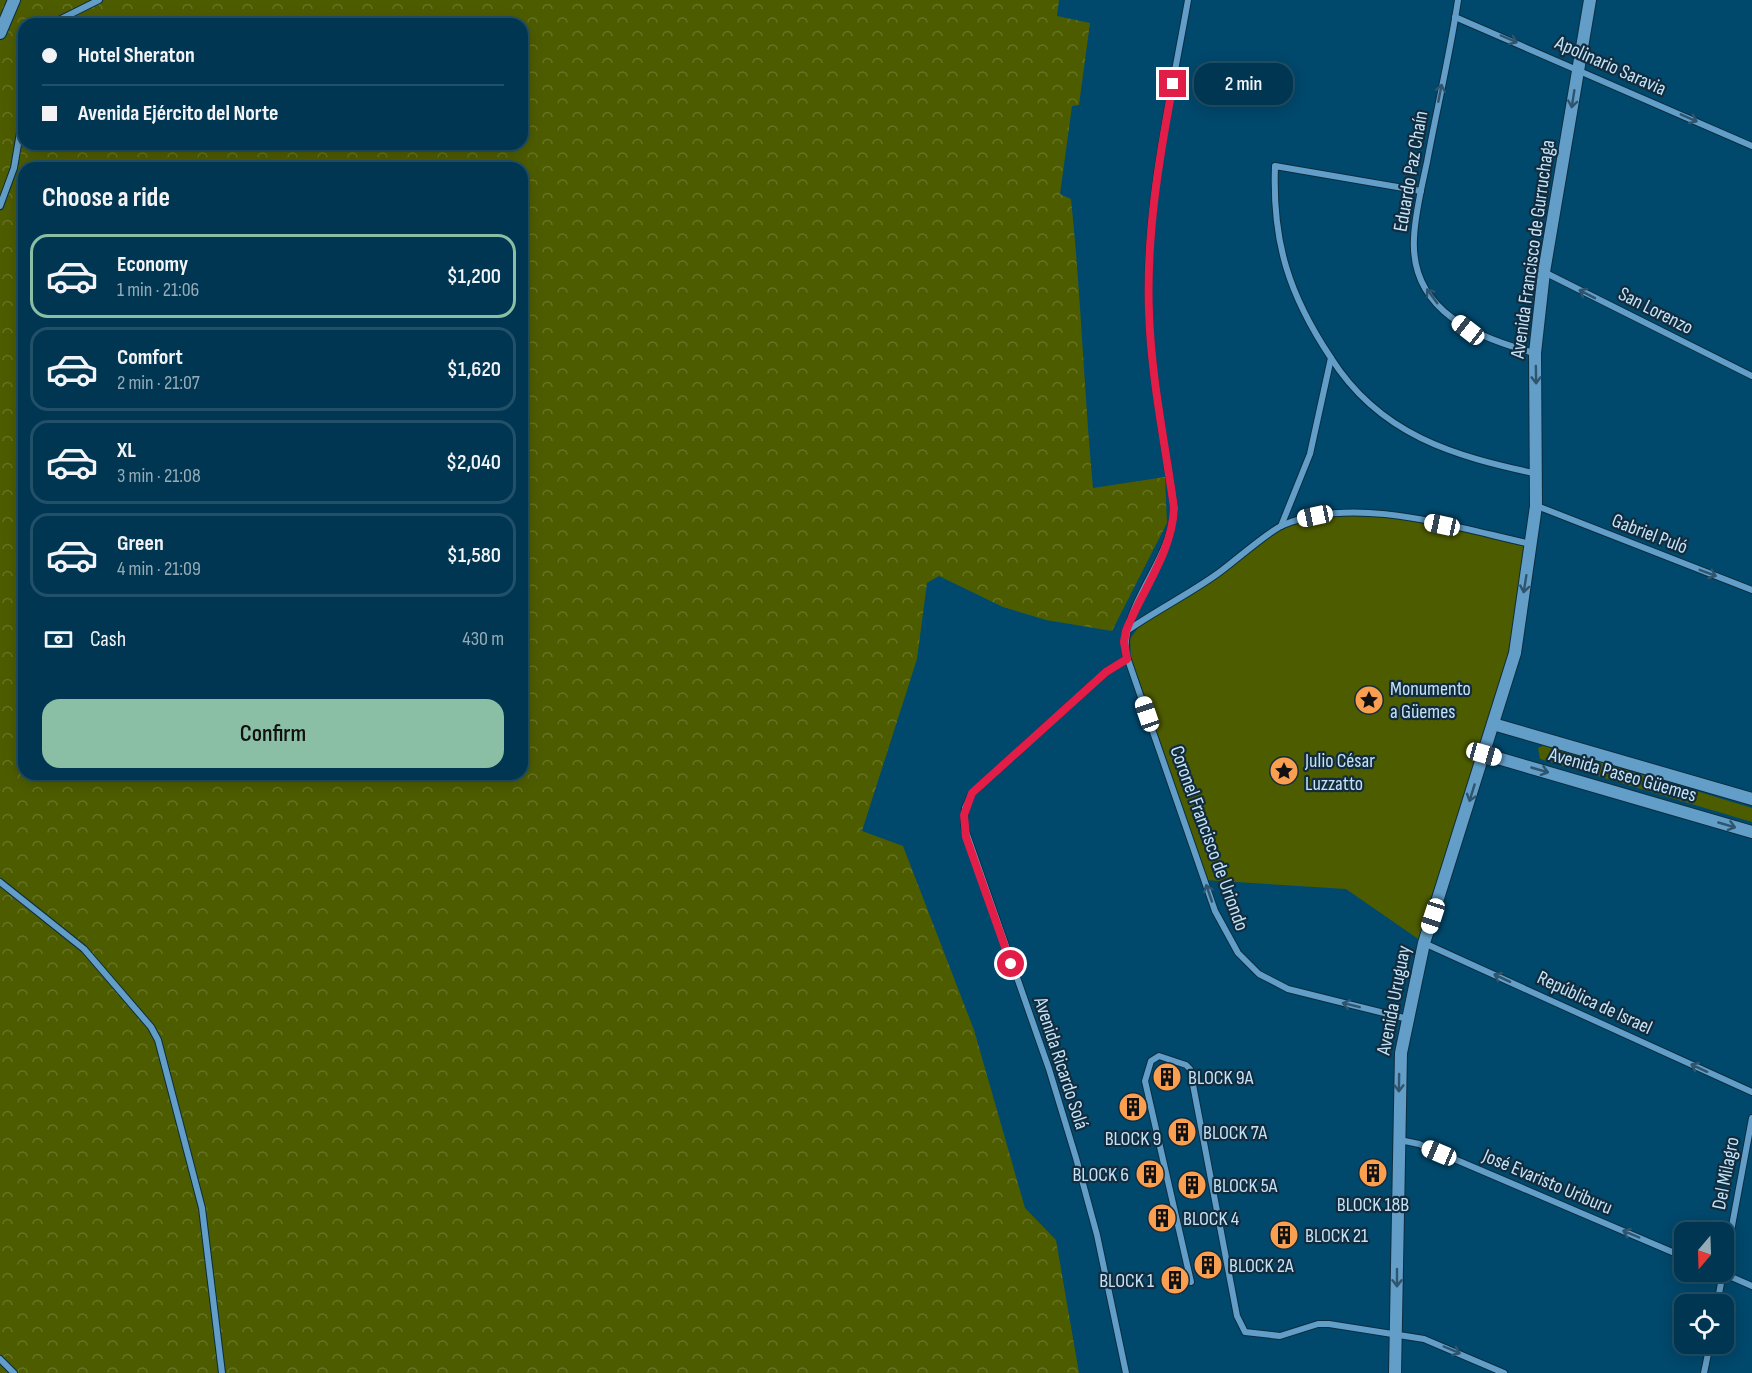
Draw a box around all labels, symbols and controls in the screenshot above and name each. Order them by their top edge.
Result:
street label: Apolinario Saravia [1550,30,1670,101]
one-way arrow [1500,34,1518,46]
text: Hotel Sheraton [78,42,195,69]
callout: 2 min [1194,63,1293,105]
route end [1159,70,1186,97]
text: 2 min [1225,72,1262,96]
one-way arrow [1435,83,1446,103]
one-way arrow [1567,89,1578,108]
text: Avenida Ejército del Norte [78,100,278,127]
street label: Eduardo Paz Chaín [1389,109,1433,233]
one-way arrow [1679,112,1697,124]
street label: Avenida Francisco de Gurruchaga [1506,138,1560,361]
text: Choose a ride [42,182,170,214]
icon: car [45,249,99,303]
text: Economy [117,251,188,278]
text: $1,200 [447,263,501,290]
text: 1 min · 21:06 [117,278,199,302]
street label: San Lorenzo [1614,282,1697,340]
one-way arrow [1578,287,1596,299]
one-way arrow [1426,288,1438,304]
car [1448,312,1488,348]
icon: car [45,342,99,396]
text: Comfort [117,344,183,371]
text: $1,620 [447,356,501,383]
one-way arrow [1530,365,1542,385]
text: 2 min · 21:07 [117,371,200,395]
icon: car [45,435,99,489]
text: XL [117,437,136,464]
text: $2,040 [446,449,501,476]
text: 3 min · 21:08 [117,464,201,488]
car [1296,503,1334,529]
street label: Gabriel Puló [1608,509,1691,559]
car [1423,512,1461,538]
icon: car [45,528,99,582]
text: Green [117,530,164,557]
text: $1,580 [447,542,501,569]
text: 4 min · 21:09 [117,557,201,581]
one-way arrow [1698,568,1717,579]
one-way arrow [1520,574,1531,594]
icon: cash [42,623,75,656]
text: Cash [90,626,126,653]
text: 430 m [462,627,504,651]
place label: Monumento a Güemes [1390,677,1471,724]
place icon: Monumento a Güemes [1353,684,1385,716]
car [1133,694,1161,734]
button: Confirm [42,699,504,768]
car [1464,740,1504,768]
street label: Avenida Paseo Güemes [1545,742,1699,808]
street label: Coronel Francisco de Uriondo [1164,743,1254,934]
place label: Julio César Luzzatto [1304,749,1375,796]
place icon: Julio César Luzzatto [1268,755,1300,787]
one-way arrow [1530,765,1549,777]
one-way arrow [1465,783,1476,802]
one-way arrow [1717,820,1736,831]
one-way arrow [1202,884,1213,903]
car [1419,896,1447,936]
street label: Avenida Uruguay [1371,943,1416,1058]
route start [997,950,1024,977]
street label: República de Israel [1533,966,1656,1040]
one-way arrow [1494,972,1512,984]
street label: Avenida Ricardo Solá [1028,993,1094,1132]
one-way arrow [1342,999,1361,1011]
building icon: BLOCK 9A [1151,1061,1183,1093]
one-way arrow [1690,1061,1708,1073]
place label: BLOCK 9A [1188,1066,1254,1090]
one-way arrow [1393,1072,1405,1092]
building icon: BLOCK 9 [1117,1091,1149,1123]
building icon: BLOCK 7A [1166,1116,1198,1148]
place label: BLOCK 7A [1203,1121,1267,1145]
place label: BLOCK 9 [1105,1127,1161,1151]
street label: Del Milagro [1707,1135,1745,1212]
car [1419,1138,1459,1168]
street label: José Evaristo Uriburu [1478,1143,1616,1220]
building icon: BLOCK 18B [1357,1157,1389,1189]
building icon: BLOCK 6 [1134,1158,1166,1190]
place label: BLOCK 6 [1072,1163,1129,1187]
building icon: BLOCK 5A [1176,1169,1208,1201]
place label: BLOCK 5A [1213,1174,1278,1198]
place label: BLOCK 18B [1337,1193,1409,1217]
building icon: BLOCK 4 [1146,1202,1178,1234]
place label: BLOCK 4 [1183,1207,1239,1231]
building icon: BLOCK 21 [1268,1219,1300,1251]
north arrow [1674,1222,1734,1282]
map controls [1674,1222,1734,1354]
place label: BLOCK 21 [1305,1224,1368,1248]
one-way arrow [1622,1228,1640,1239]
building icon: BLOCK 2A [1192,1249,1224,1281]
place label: BLOCK 2A [1229,1254,1294,1278]
building icon: BLOCK 1 [1159,1264,1191,1296]
one-way arrow [1391,1267,1403,1287]
place label: BLOCK 1 [1099,1269,1154,1293]
button: locate [1674,1294,1734,1354]
one-way arrow [1442,1345,1460,1356]

